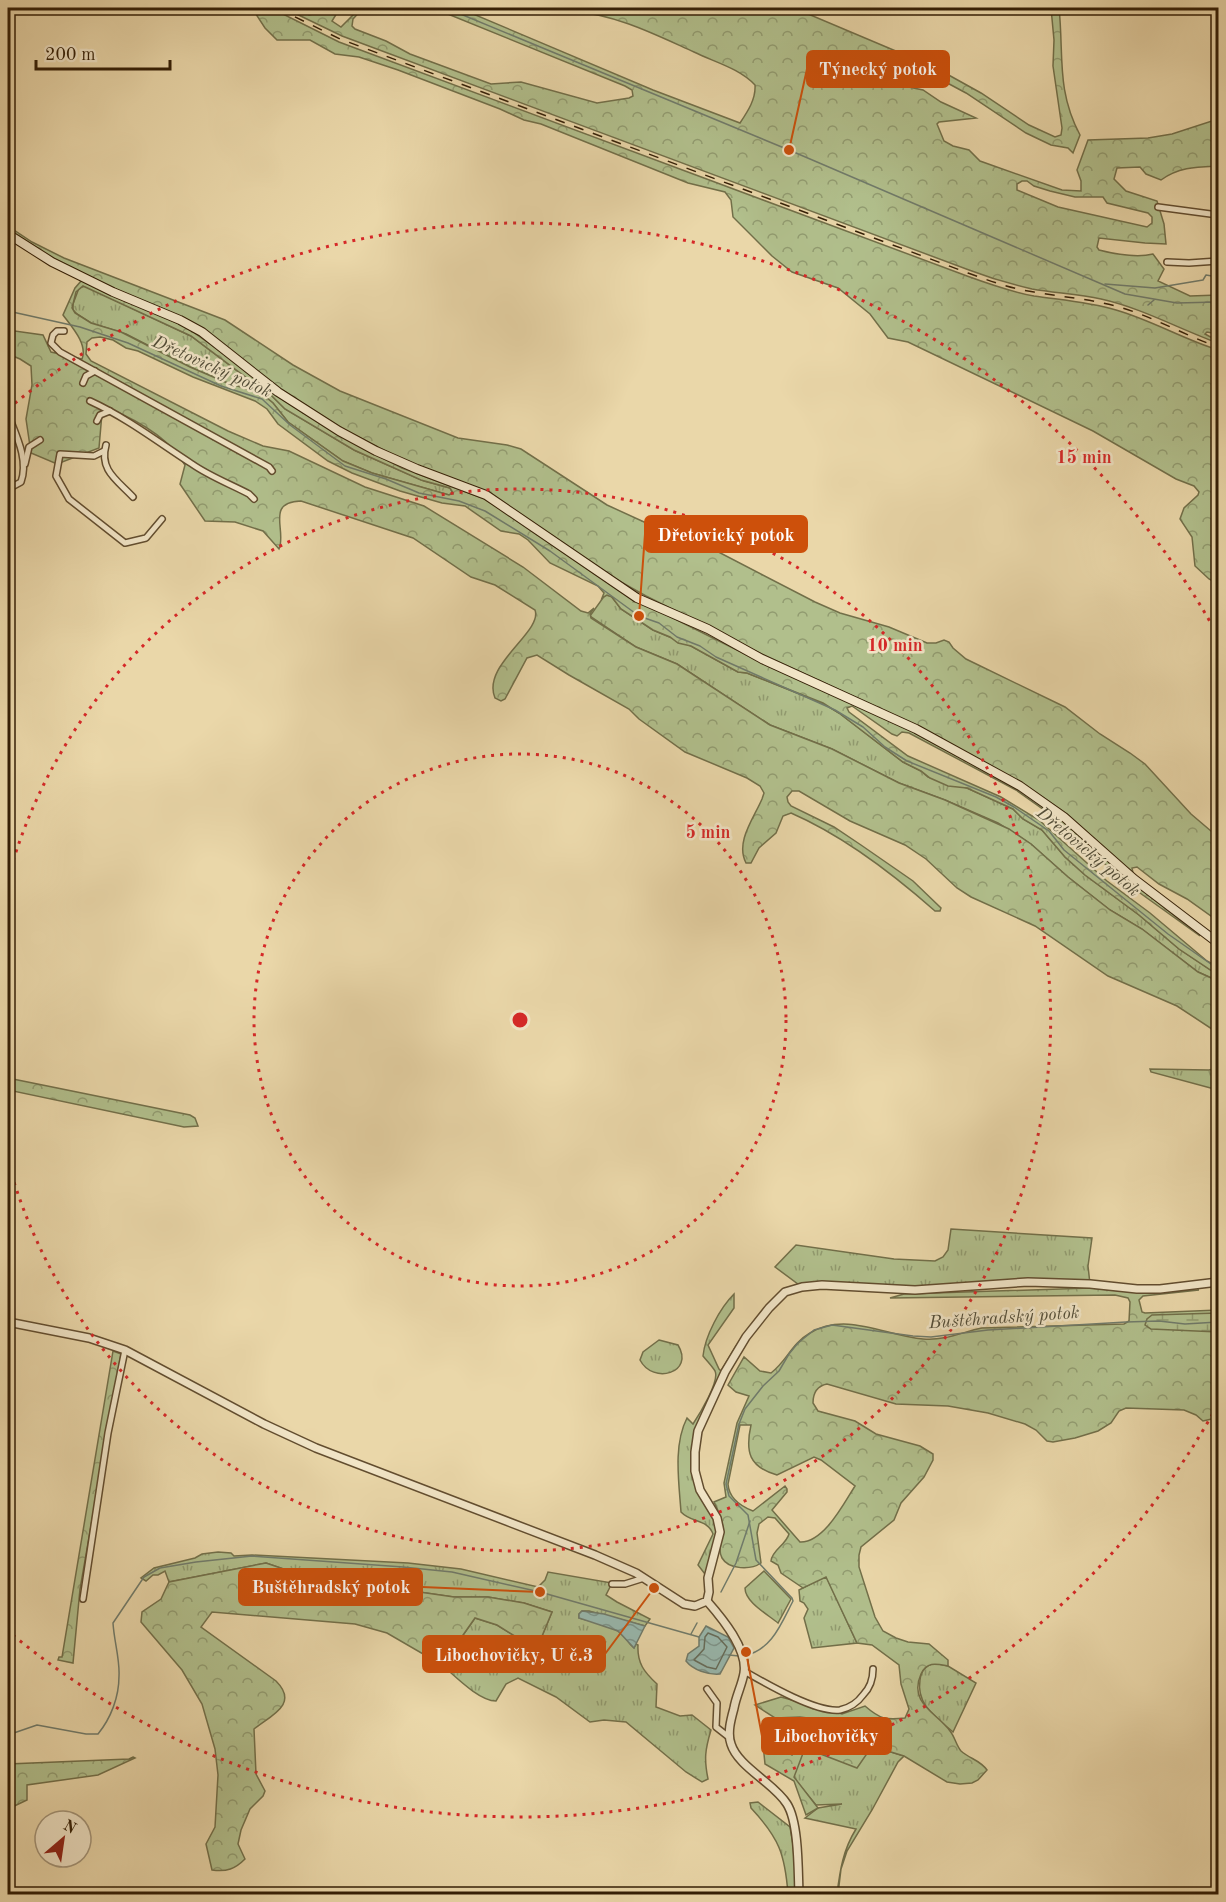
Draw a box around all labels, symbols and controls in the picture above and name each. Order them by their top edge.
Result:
scale bar [36,33,170,71]
text: 200 m [45,46,96,64]
callout: Týnecký potok [807,51,949,87]
text: Týnecký potok [819,61,937,79]
water label: Dřetovický potok [149,332,275,401]
text: 15 min [1056,449,1112,467]
callout: Dřetovický potok [645,516,807,552]
text: Dřetovický potok [657,527,795,545]
text: 10 min [867,637,923,655]
water label: Dřetovický potok [1032,803,1143,900]
text: 5 min [685,824,731,842]
centre of rings [510,1010,530,1030]
water label: Buštěhradský potok [927,1304,1080,1332]
callout: Buštěhradský potok [239,1569,422,1605]
text: Buštěhradský potok [251,1579,411,1597]
callout: Libochovičky, U č.3 [423,1636,605,1672]
text: Libochovičky, U č.3 [435,1647,593,1665]
callout: Libochovičky [762,1718,891,1754]
text: Libochovičky [773,1728,879,1746]
north arrow [33,1809,93,1869]
text: N [60,1818,79,1838]

